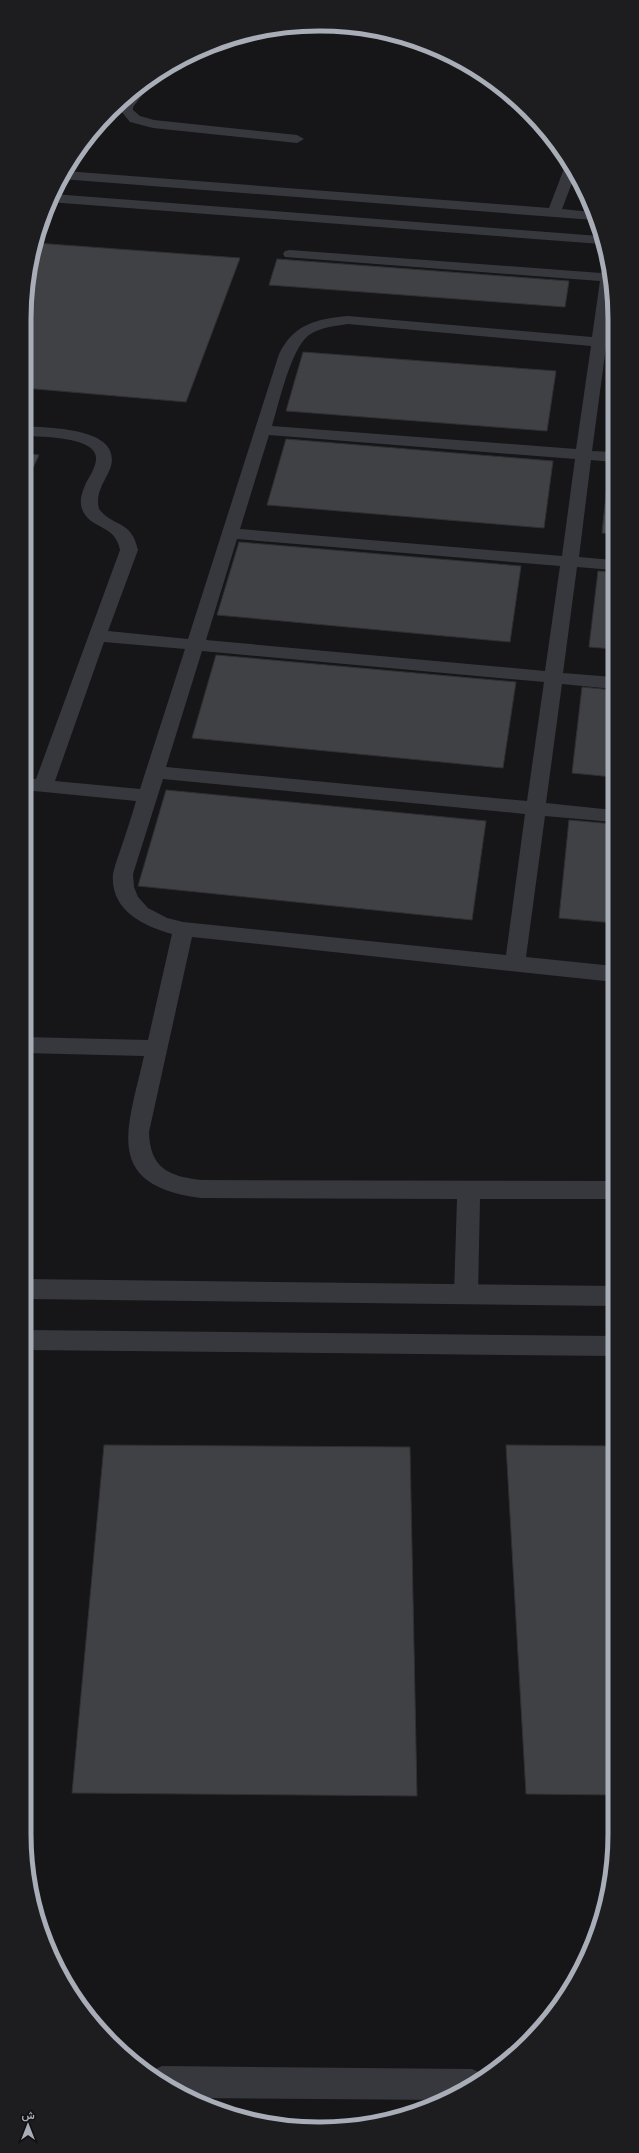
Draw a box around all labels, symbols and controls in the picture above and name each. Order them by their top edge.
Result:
north arrow [8,2105,48,2145]
text: ش [21,2109,35,2122]

